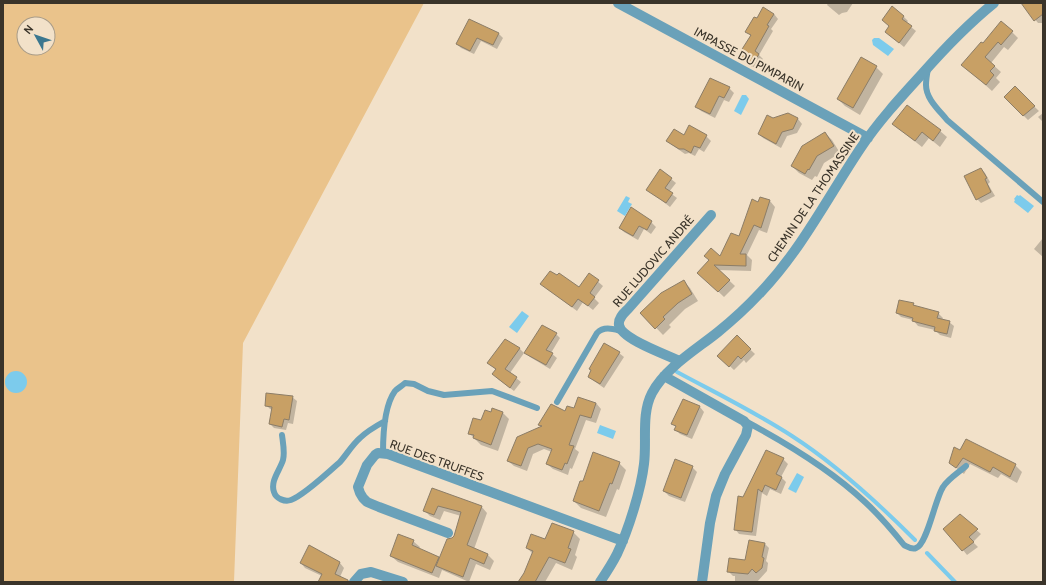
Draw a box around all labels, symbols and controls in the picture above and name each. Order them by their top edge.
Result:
north arrow [16,16,56,56]
text: N [20,22,36,37]
street label: IMPASSE DU PIMPARIN [692,24,806,94]
street label: CHEMIN DE LA THOMASSINE [764,129,862,265]
street label: RUE LUDOVIC ANDRÉ [609,212,697,310]
street label: RUE DES TRUFFES [388,436,486,484]

